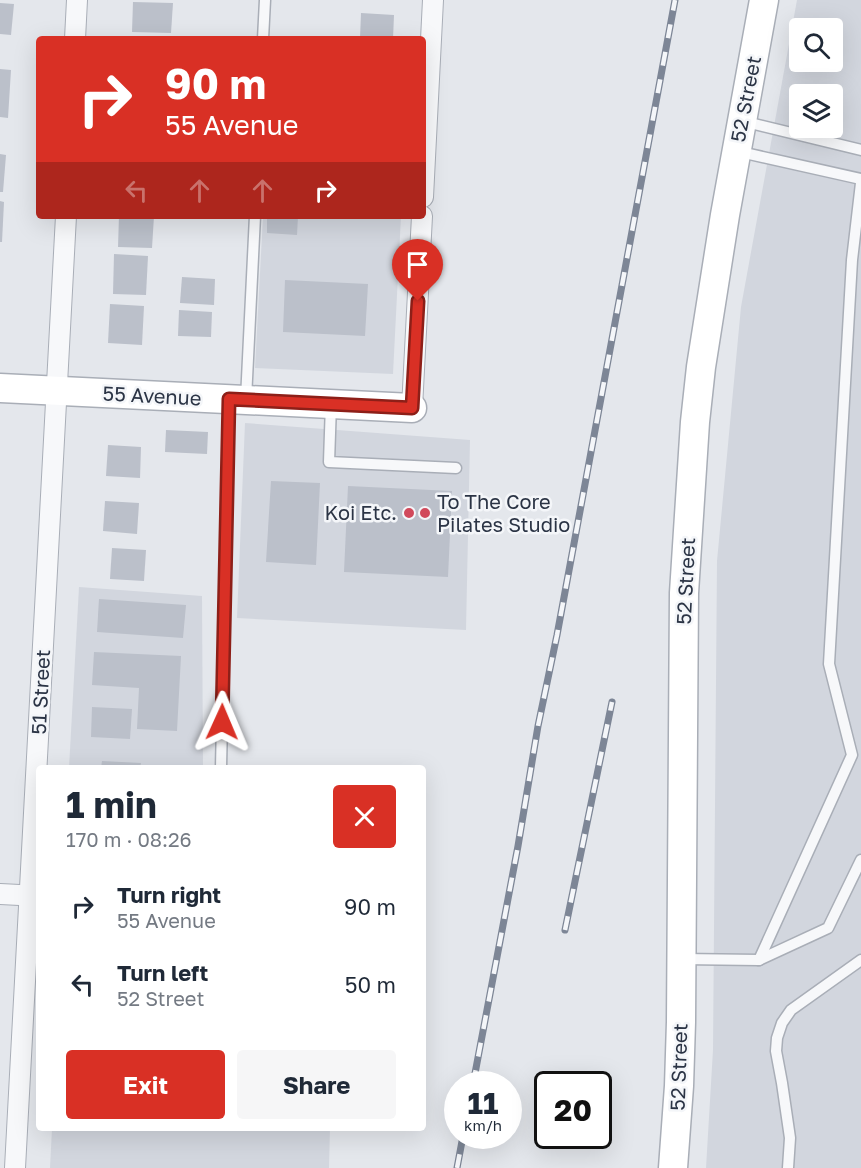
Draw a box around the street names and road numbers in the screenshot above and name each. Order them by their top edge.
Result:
street label: 52 Street [725,54,765,144]
street label: 55 Avenue [102,380,202,410]
street label: 52 Street [671,537,699,625]
street label: 51 Street [26,649,54,735]
street label: 52 Street [664,1023,692,1111]

